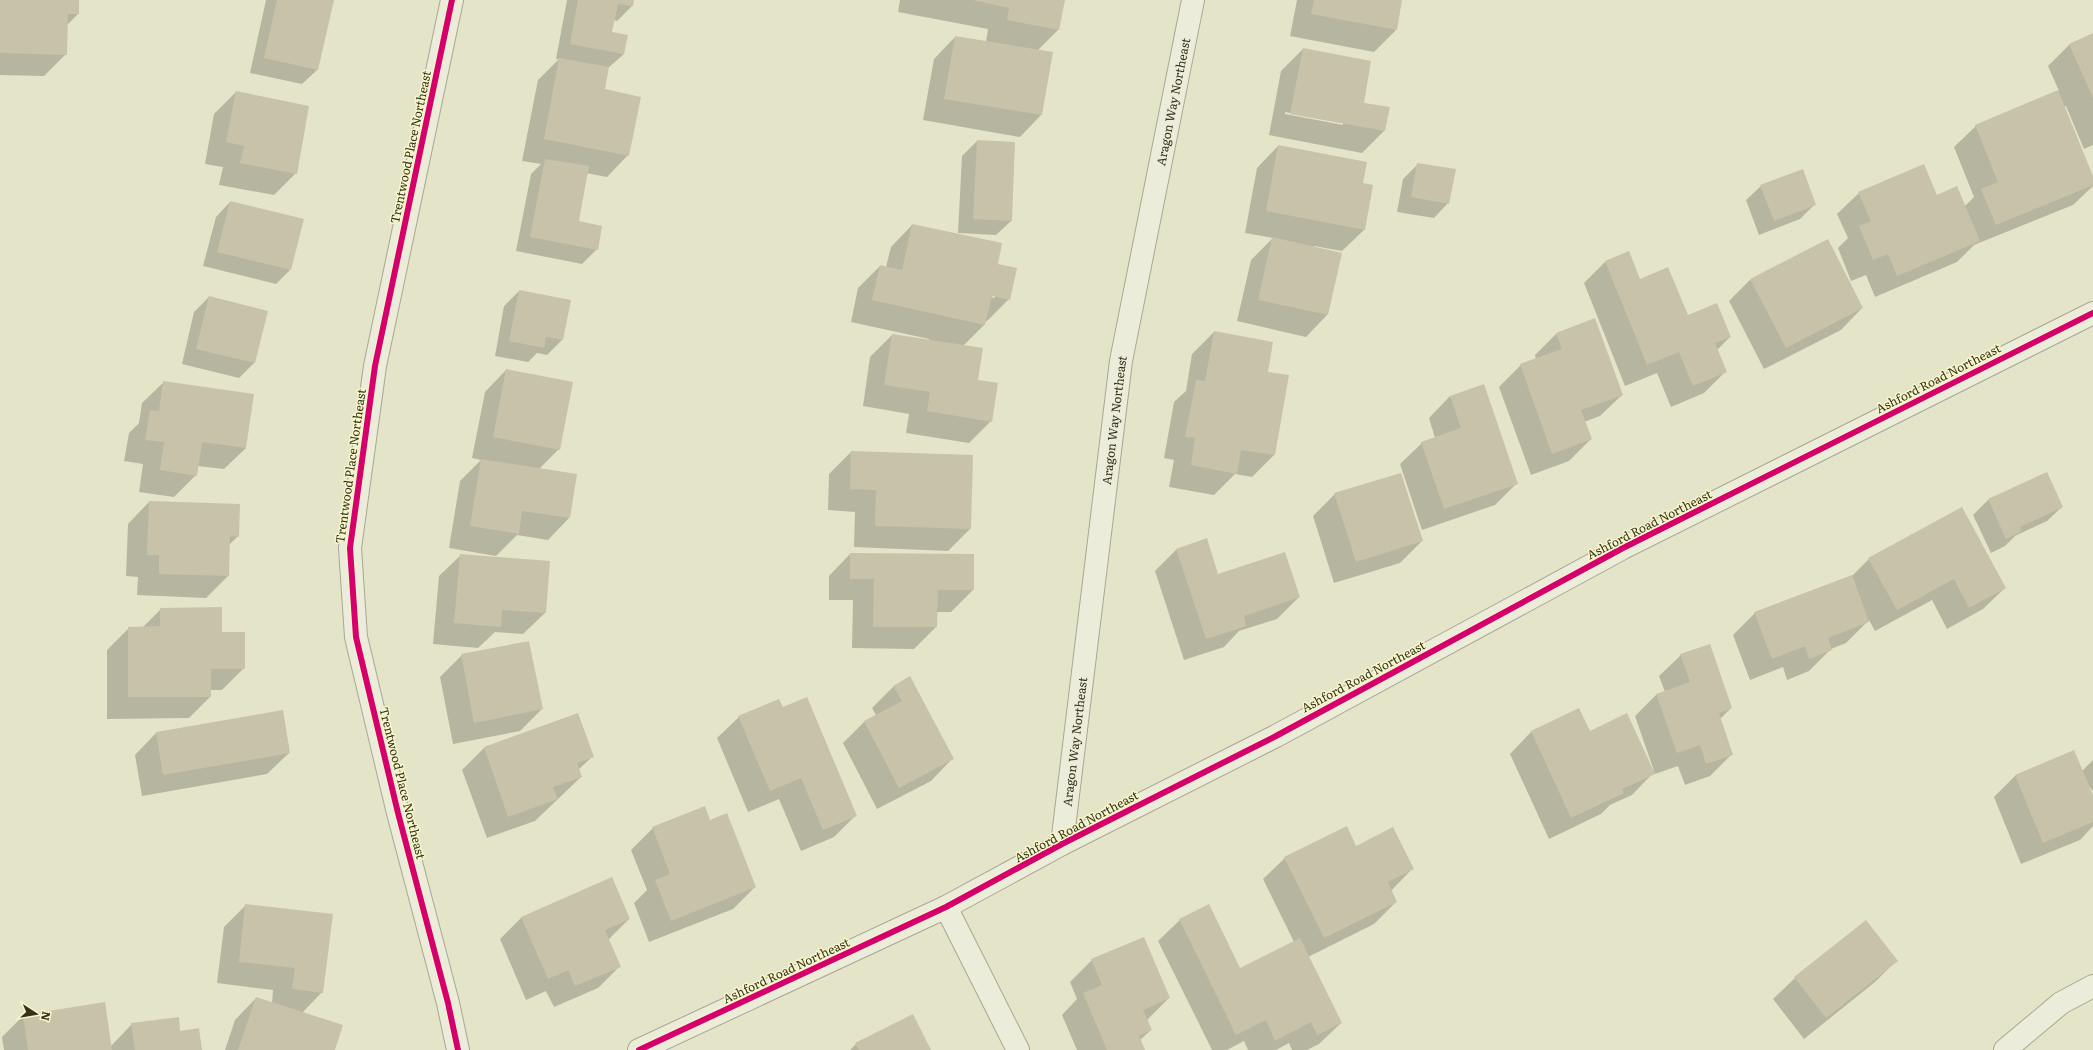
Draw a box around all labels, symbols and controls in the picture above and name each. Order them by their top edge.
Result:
street label: Aragon Way Northeast [1151,36,1194,167]
street label: Trentwood Place Northeast [385,69,435,225]
street label: Ashford Road Northeast [1872,339,2004,417]
street label: Aragon Way Northeast [1097,354,1131,486]
street label: Trentwood Place Northeast [330,387,370,545]
street label: Ashford Road Northeast [1583,485,1715,563]
street label: Ashford Road Northeast [1298,636,1428,716]
street label: Aragon Way Northeast [1058,676,1091,807]
street label: Trentwood Place Northeast [375,705,431,861]
street label: Ashford Road Northeast [1011,786,1141,866]
street label: Ashford Road Northeast [720,933,852,1007]
north arrow [16,994,56,1034]
text: N [38,1010,56,1022]

